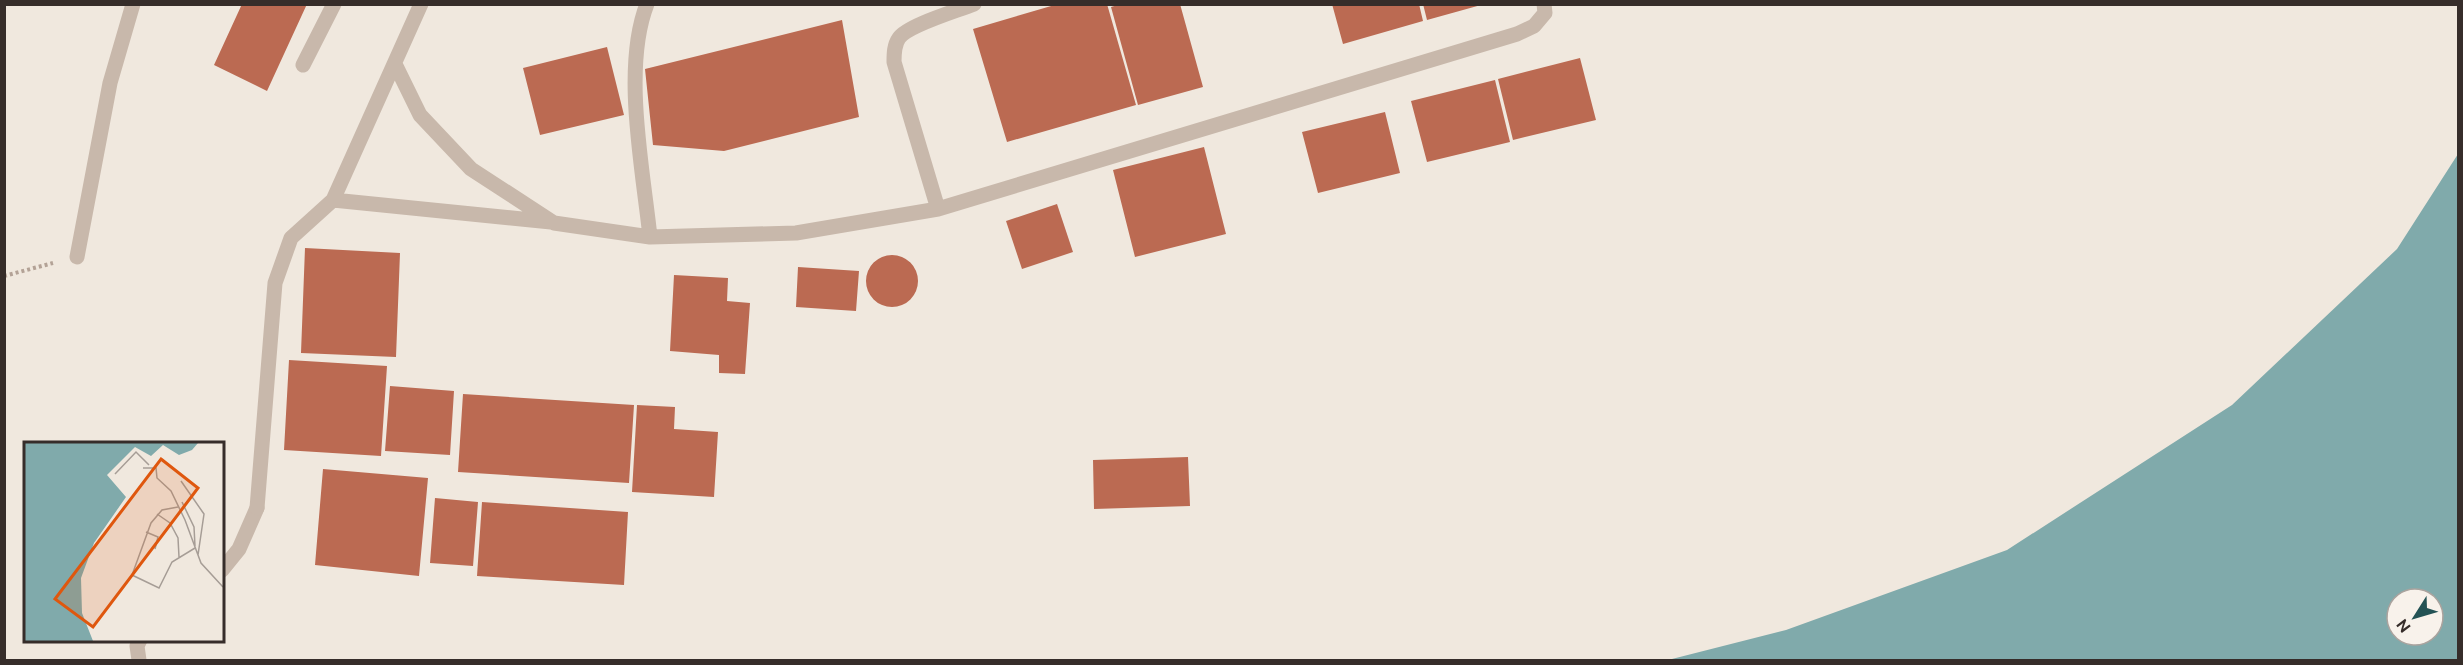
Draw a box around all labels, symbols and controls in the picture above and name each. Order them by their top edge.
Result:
inset map [24,442,224,641]
north arrow [2385,587,2445,647]
text: N [2392,616,2414,636]

